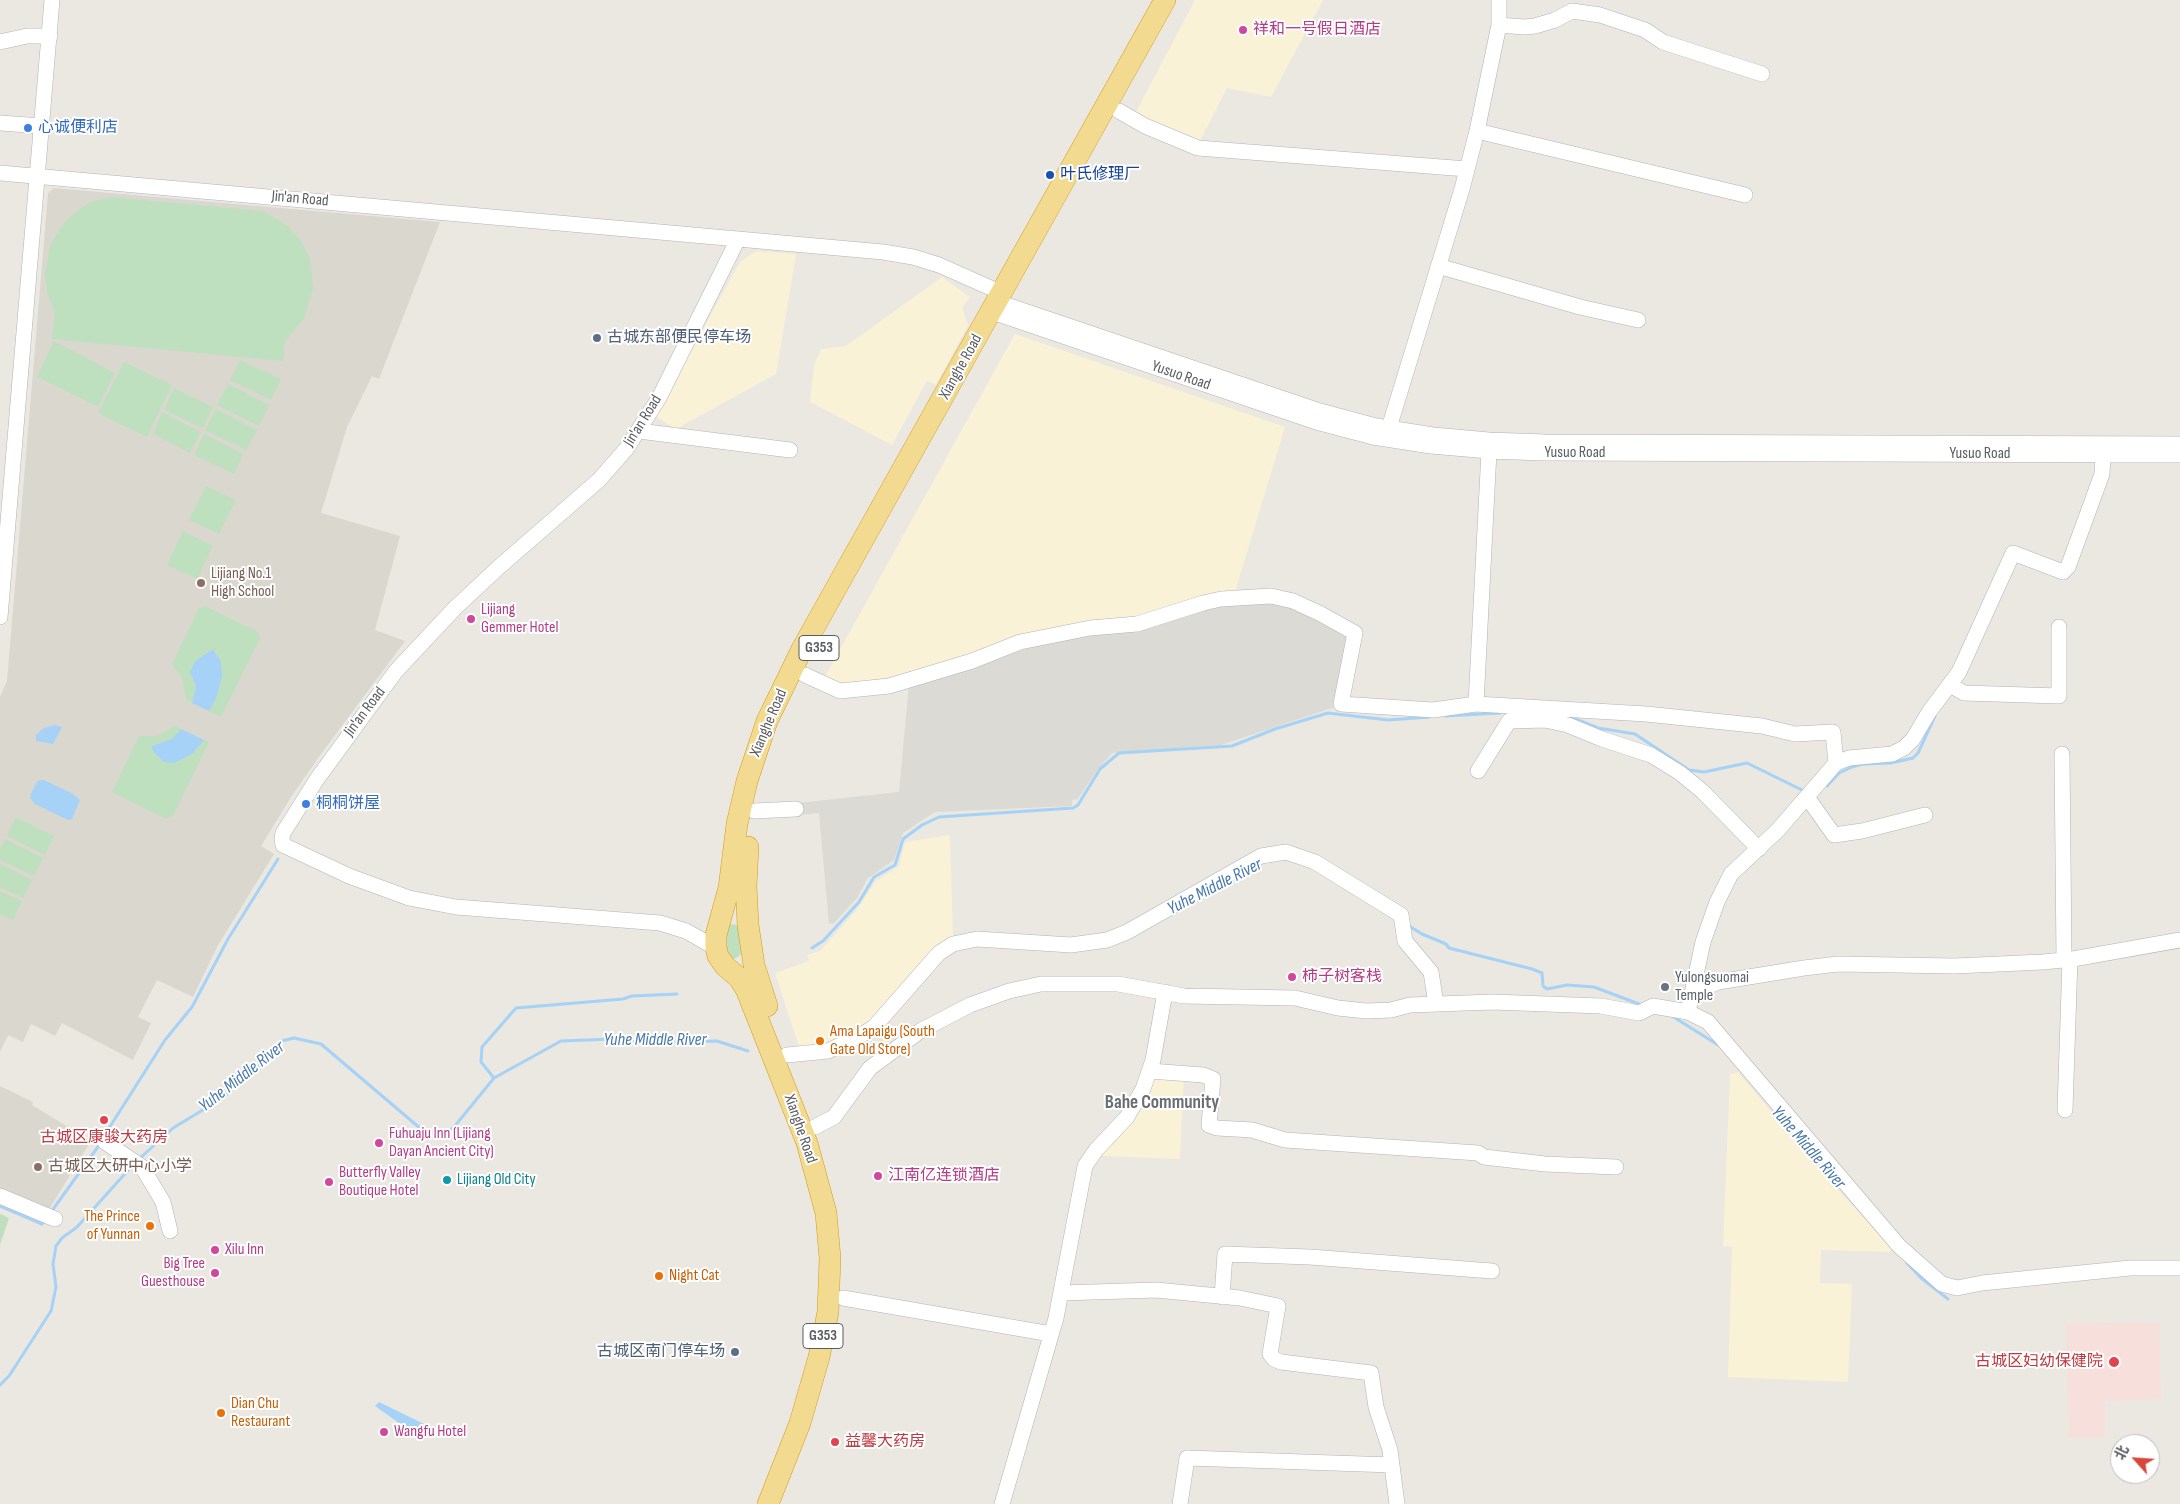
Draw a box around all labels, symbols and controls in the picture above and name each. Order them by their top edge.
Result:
place label: 祥和一号假日酒店 [1253,20,1381,40]
marker: 祥和一号假日酒店 [1237,24,1249,36]
place label: 心诚便利店 [38,118,118,138]
marker: 心诚便利店 [22,122,34,134]
place label: 叶氏修理厂 [1060,165,1140,185]
marker: 叶氏修理厂 [1044,169,1056,181]
street label: Jin'an Road [271,187,329,211]
place label: 古城东部便民停车场 [607,328,751,348]
street label: Xianghe Road [935,331,987,403]
marker: 古城东部便民停车场 [591,332,603,344]
street label: Yusuo Road [1149,357,1213,395]
street label: Jin'an Road [620,392,666,450]
street label: Yusuo Road [1545,443,1605,463]
street label: Yusuo Road [1950,444,2010,464]
place label: Lijiang No.1 High School [211,564,274,602]
marker: Lijiang No.1 High School [195,577,207,589]
place label: Lijiang Gemmer Hotel [481,600,558,638]
marker: Lijiang Gemmer Hotel [465,613,477,625]
road number: G353 [799,636,839,660]
street label: Jin'an Road [340,683,390,741]
street label: Xianghe Road [746,686,792,760]
place label: 桐桐饼屋 [316,794,380,814]
marker: 桐桐饼屋 [300,798,312,810]
water label: Yuhe Middle River [1164,854,1266,920]
place label: 柿子树客栈 [1302,967,1382,987]
place label: Yulongsuomai Temple [1675,968,1749,1006]
marker: 柿子树客栈 [1286,971,1298,983]
marker: Yulongsuomai Temple [1659,981,1671,993]
place label: Ama Lapaigu (South Gate Old Store) [830,1022,935,1060]
water label: Yuhe Middle River [603,1029,707,1051]
marker: Ama Lapaigu (South Gate Old Store) [814,1035,826,1047]
water label: Yuhe Middle River [195,1037,289,1117]
street label: Xianghe Road [779,1092,821,1166]
district label: Bahe Community [1105,1092,1219,1114]
water label: Yuhe Middle River [1766,1102,1850,1194]
marker: 古城区康骏大药房 [98,1114,110,1126]
place label: Fuhuaju Inn (Lijiang Dayan Ancient City) [389,1124,494,1162]
place label: 古城区康骏大药房 [40,1128,168,1148]
marker: Fuhuaju Inn (Lijiang Dayan Ancient City) [373,1137,385,1149]
place label: 古城区大研中心小学 [48,1157,192,1177]
marker: 古城区大研中心小学 [32,1161,44,1173]
place label: Butterfly Valley Boutique Hotel [339,1163,421,1201]
place label: 江南亿连锁酒店 [888,1166,1000,1186]
place label: Lijiang Old City [457,1170,536,1190]
marker: 江南亿连锁酒店 [872,1170,884,1182]
marker: Lijiang Old City [441,1174,453,1186]
marker: Butterfly Valley Boutique Hotel [323,1176,335,1188]
place label: The Prince of Yunnan [84,1207,140,1245]
marker: The Prince of Yunnan [144,1220,156,1232]
place label: Xilu Inn [225,1240,264,1260]
marker: Xilu Inn [209,1244,221,1256]
place label: Big Tree Guesthouse [141,1254,205,1292]
place label: Night Cat [669,1266,719,1286]
marker: Big Tree Guesthouse [209,1267,221,1279]
marker: Night Cat [653,1270,665,1282]
road number: G353 [803,1324,843,1348]
place label: 古城区南门停车场 [597,1342,725,1362]
marker: 古城区南门停车场 [729,1346,741,1358]
place label: 古城区妇幼保健院 [1975,1352,2103,1372]
marker: 古城区妇幼保健院 [2107,1355,2121,1369]
place label: Dian Chu Restaurant [231,1394,290,1432]
marker: Dian Chu Restaurant [215,1407,227,1419]
place label: Wangfu Hotel [394,1422,466,1442]
marker: Wangfu Hotel [378,1426,390,1438]
place label: 益馨大药房 [845,1432,925,1452]
north arrow [2110,1434,2160,1484]
marker: 益馨大药房 [829,1436,841,1448]
text: 北 [2111,1443,2133,1463]

